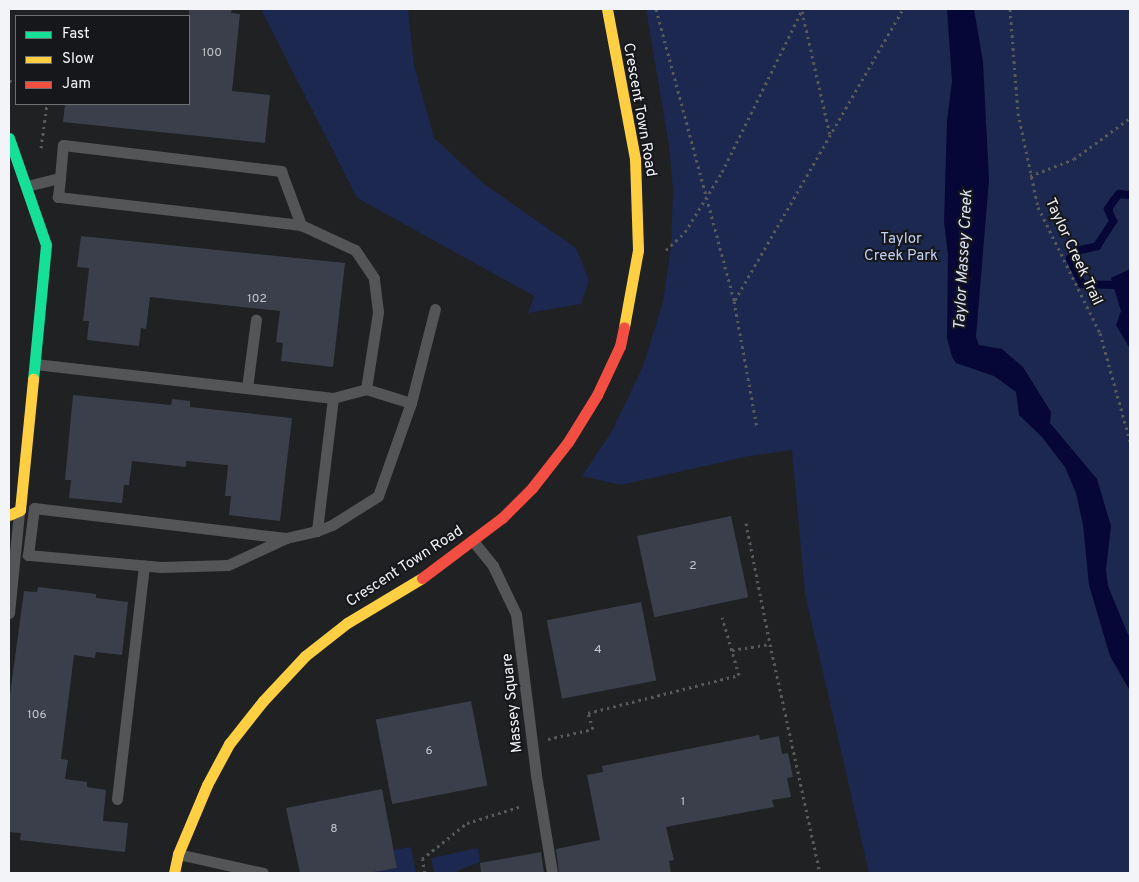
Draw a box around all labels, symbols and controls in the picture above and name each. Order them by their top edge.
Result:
legend [15,15,190,105]
text: Fast [62,25,90,44]
street label: Crescent Town Road [618,41,660,179]
house number: 100 [202,47,222,61]
text: Slow [62,50,94,69]
text: Jam [62,75,91,94]
water label: Taylor Massey Creek [951,189,977,331]
street label: Taylor Creek Trail [1040,195,1106,309]
park label: Taylor Creek Park [864,230,938,265]
house number: 102 [247,293,267,307]
street label: Crescent Town Road [343,522,467,612]
house number: 2 [689,560,697,574]
house number: 4 [594,644,602,658]
street label: Massey Square [499,652,527,754]
house number: 106 [27,709,47,723]
house number: 6 [425,745,433,759]
house number: 1 [681,796,685,810]
house number: 8 [330,823,338,837]

